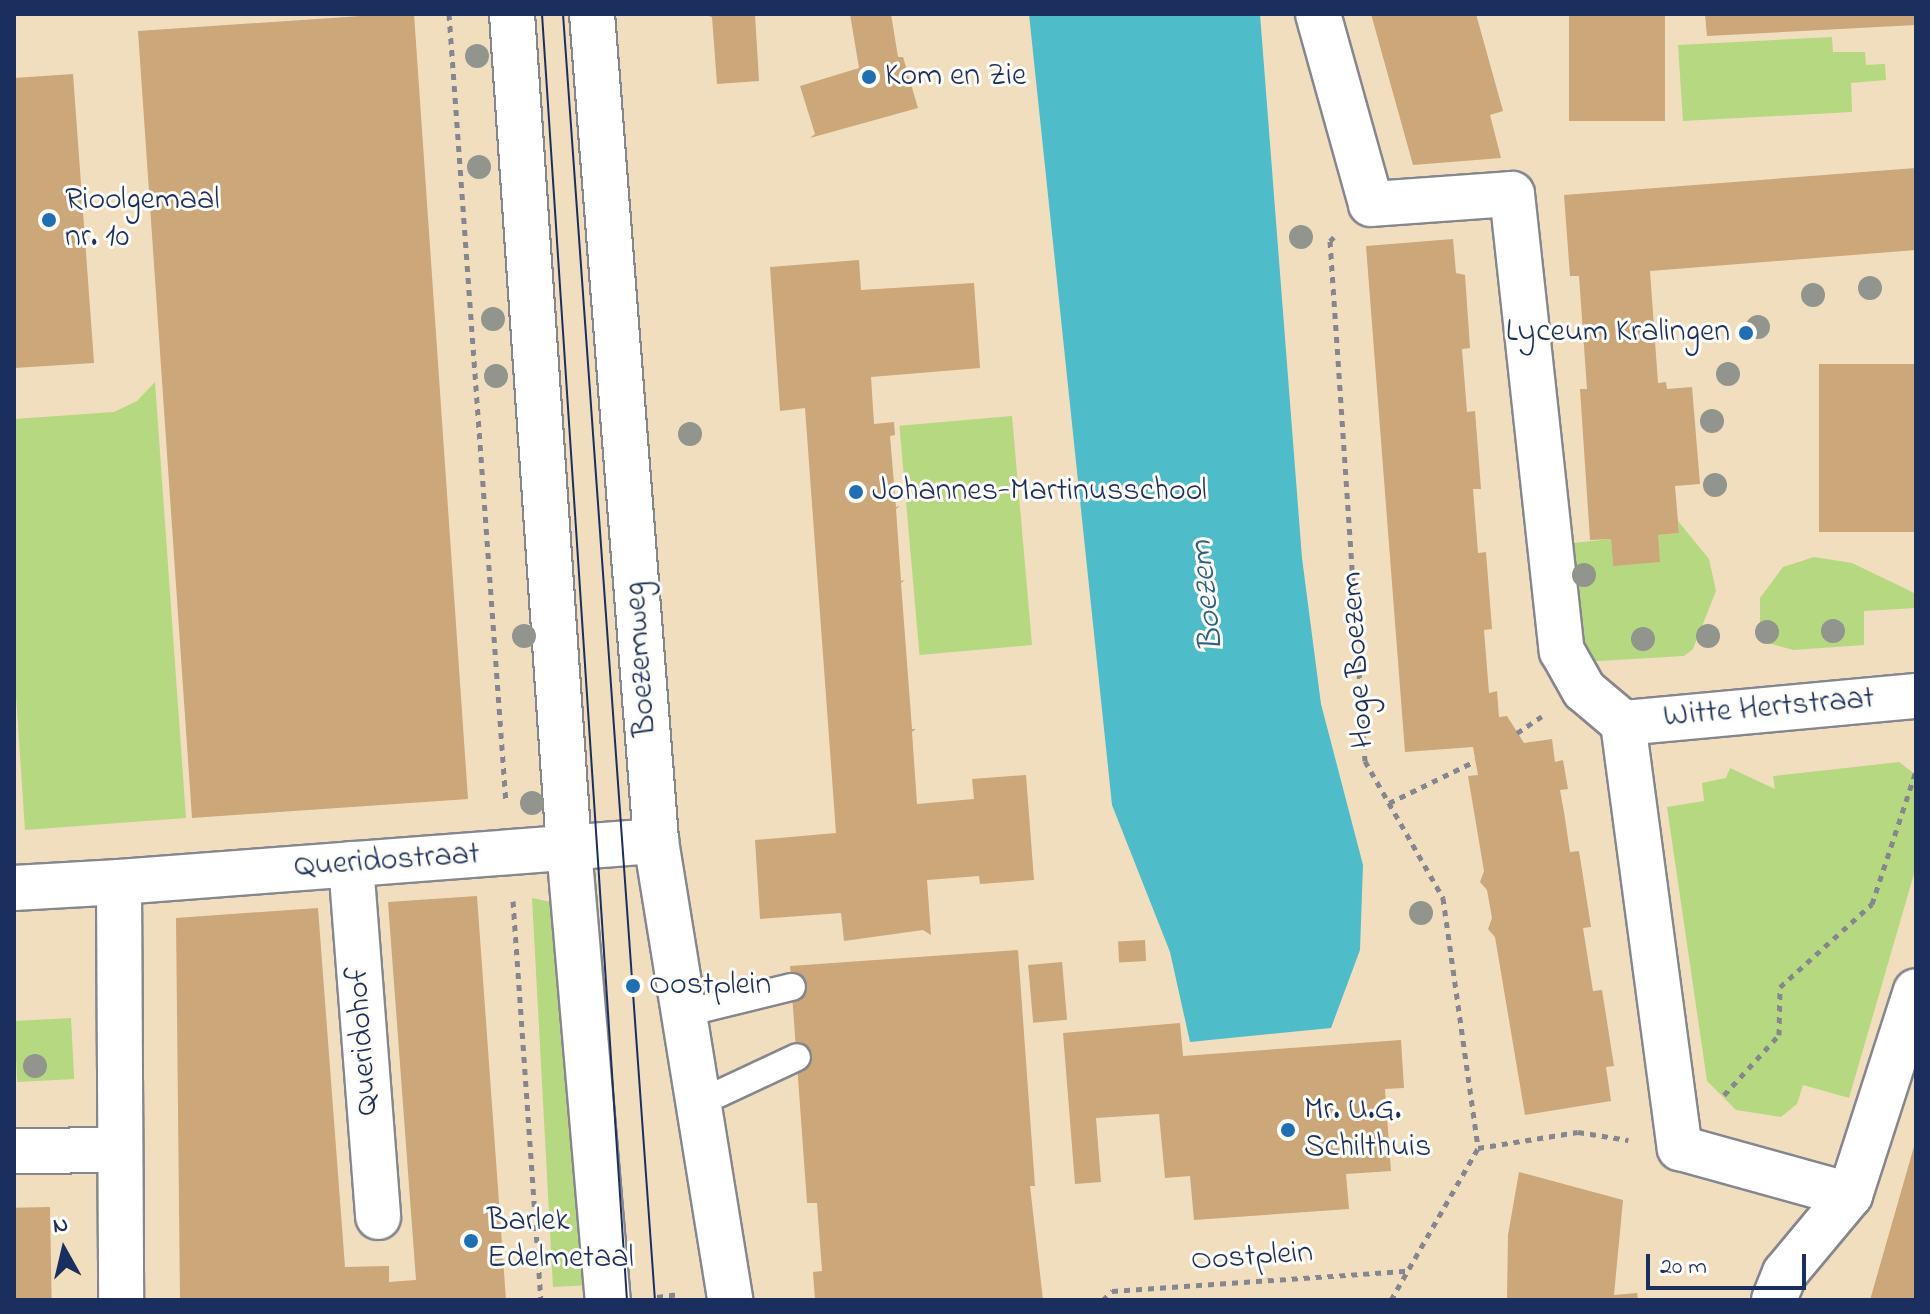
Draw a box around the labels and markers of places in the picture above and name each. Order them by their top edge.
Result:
place label: Kom en Zie [885,58,1026,96]
marker: Kom en Zie [860,68,878,86]
place label: Rioolgemaal nr. 10 [65,183,220,258]
marker: Rioolgemaal nr. 10 [40,211,58,229]
place label: Lyceum Kralingen [1506,314,1730,352]
marker: Lyceum Kralingen [1737,324,1755,342]
place label: Johannes-Martinusschool [872,473,1207,511]
marker: Johannes-Martinusschool [847,483,865,501]
place label: Oostplein [649,967,771,1005]
marker: Oostplein [624,977,642,995]
place label: Mr. U.G. Schilthuis [1304,1093,1431,1168]
marker: Mr. U.G. Schilthuis [1279,1121,1297,1139]
place label: Barlek Edelmetaal [487,1204,634,1279]
marker: Barlek Edelmetaal [462,1232,480,1250]

